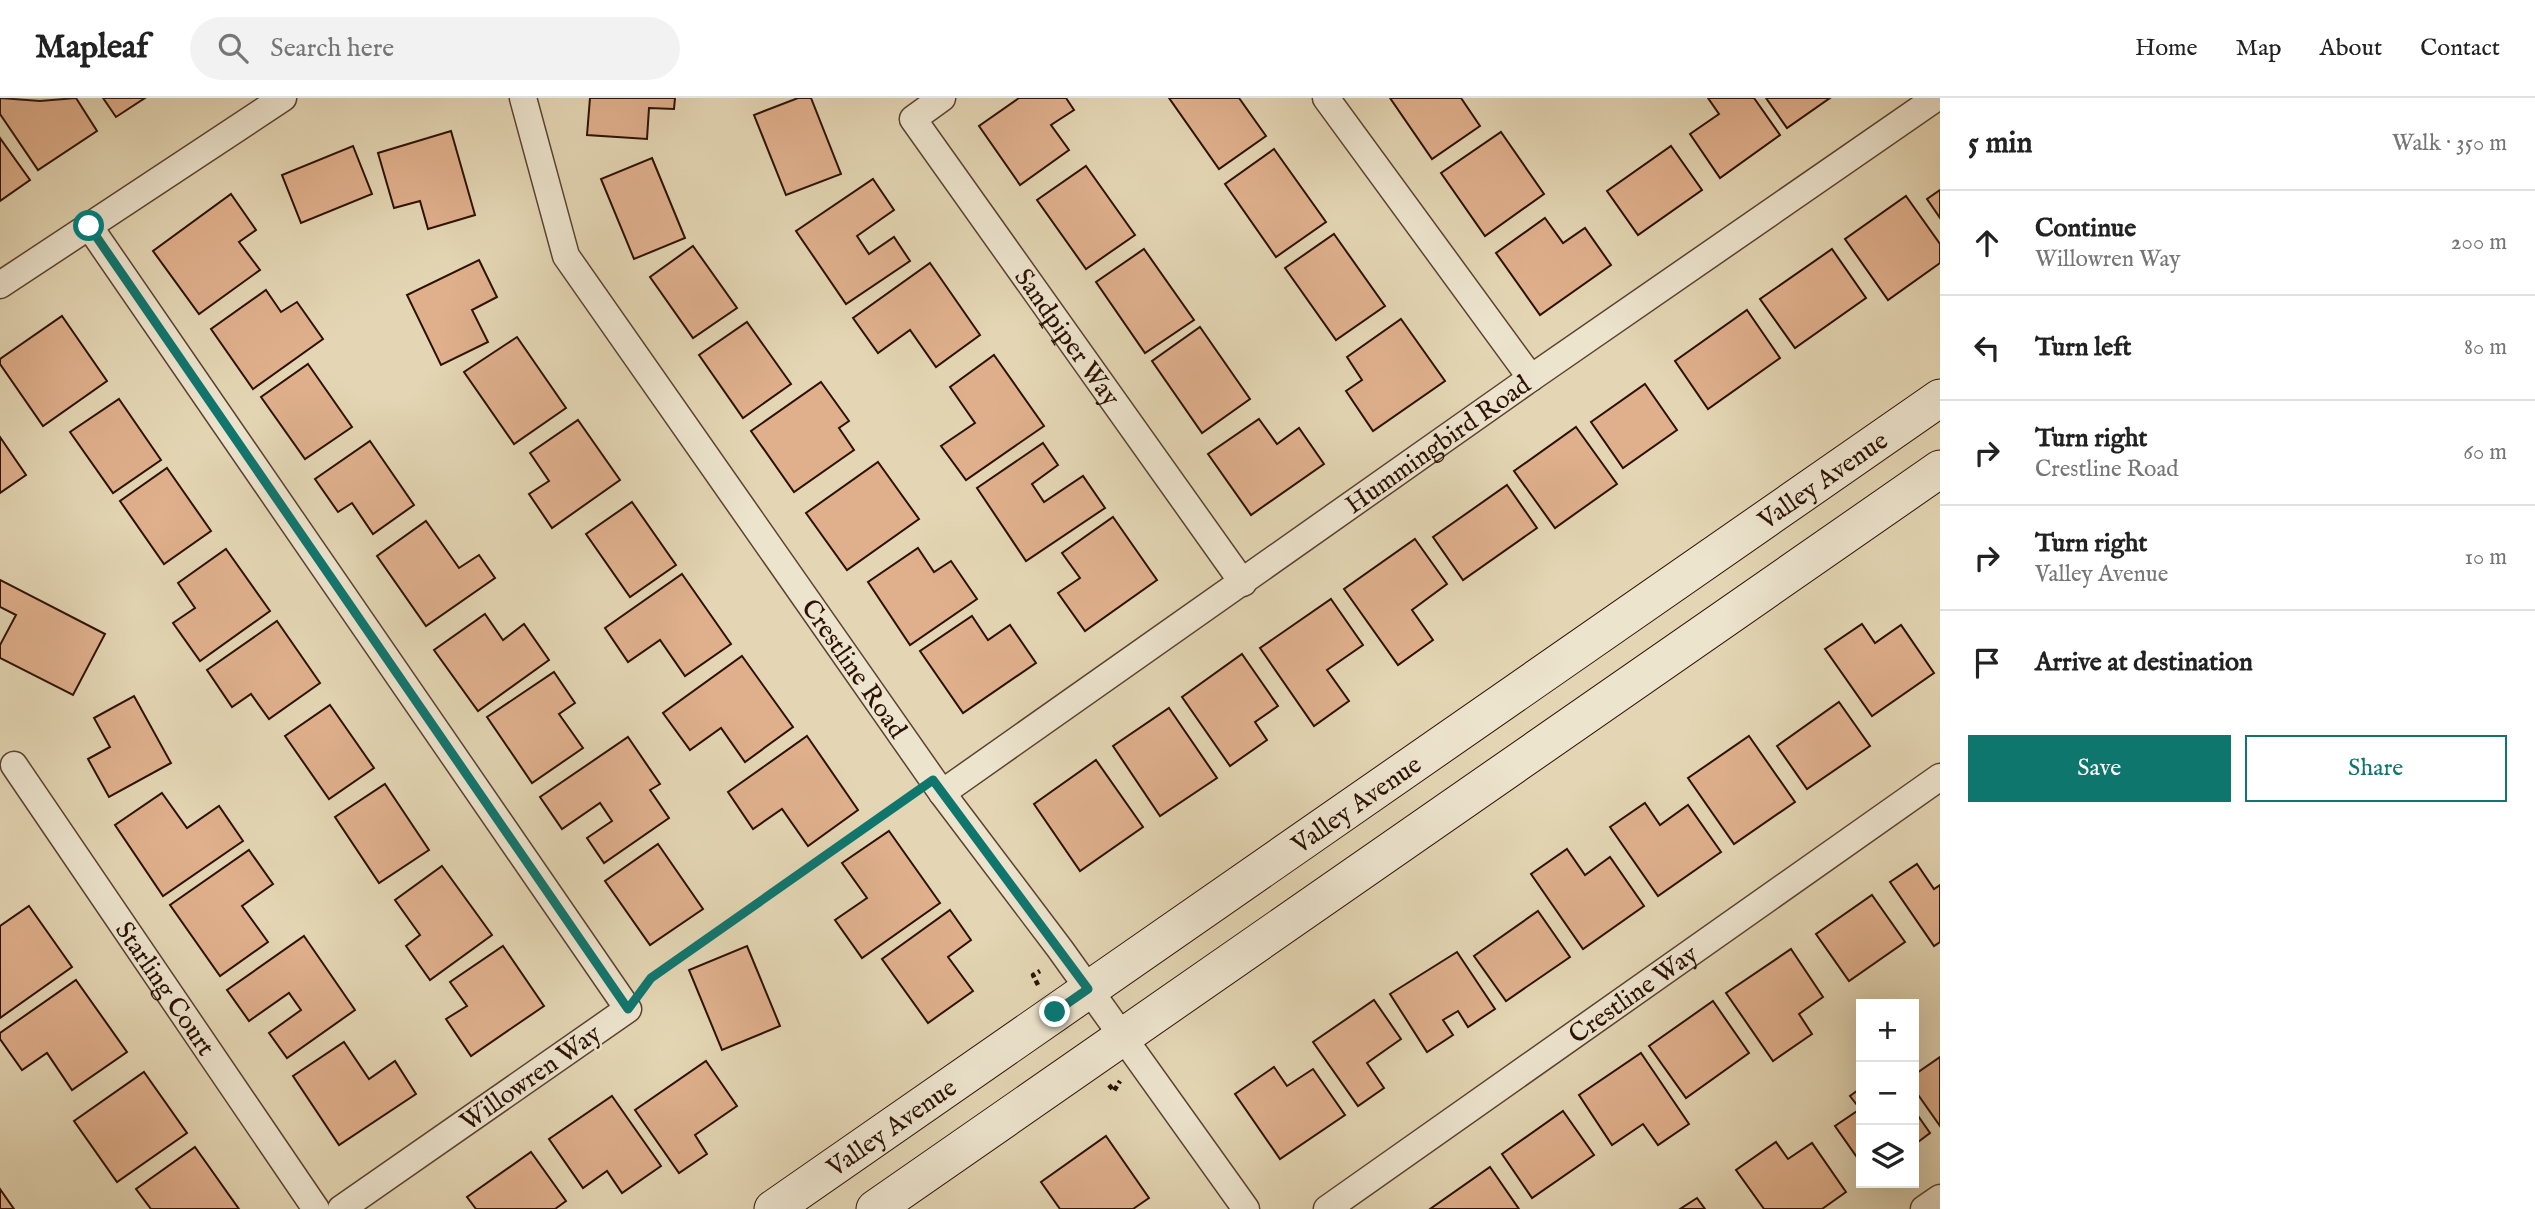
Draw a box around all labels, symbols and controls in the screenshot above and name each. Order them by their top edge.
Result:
search box [190,17,680,80]
text: Mapleaf [35,27,148,69]
icon: search [214,29,252,67]
text: Search here [270,32,394,65]
text: Home [2135,33,2198,64]
text: Map [2236,33,2282,64]
text: About [2320,33,2382,64]
text: Contact [2420,33,2500,64]
text: 5 min [1968,125,2033,163]
text: Walk · 350 m [2392,129,2507,158]
route start [73,210,104,241]
text: Continue [2035,212,2136,245]
icon: ahead [1968,224,2006,262]
text: 200 m [2451,228,2507,257]
text: Willowren Way [2035,245,2181,274]
street label: Sandpiper Way [1006,262,1127,413]
icon: left [1968,329,2006,367]
text: Turn left [2035,331,2132,364]
text: 80 m [2464,333,2507,362]
street label: Hummingbird Road [1339,368,1537,522]
text: Turn right [2035,422,2148,455]
street label: Valley Avenue [1751,424,1895,538]
icon: right [1968,434,2006,472]
text: 60 m [2463,438,2507,467]
text: Crestline Road [2035,455,2179,484]
text: Turn right [2035,527,2148,560]
icon: right [1968,539,2006,577]
text: 10 m [2464,543,2507,572]
text: Valley Avenue [2035,560,2168,589]
street label: Crestline Road [793,593,914,745]
icon: arrive [1968,644,2006,682]
text: Arrive at destination [2035,646,2253,679]
button: Save [1968,735,2231,802]
button: Share [2245,735,2507,802]
street label: Valley Avenue [1285,748,1428,862]
street label: Starling Court [107,916,222,1063]
street label: Crestline Way [1563,938,1705,1052]
route end [1039,996,1070,1027]
map controls [1856,999,1919,1188]
button: + [1856,999,1919,1062]
street label: Willowren Way [454,1017,608,1139]
button: − [1856,1062,1919,1125]
street label: Valley Avenue [820,1071,963,1185]
button: layers [1856,1125,1919,1188]

